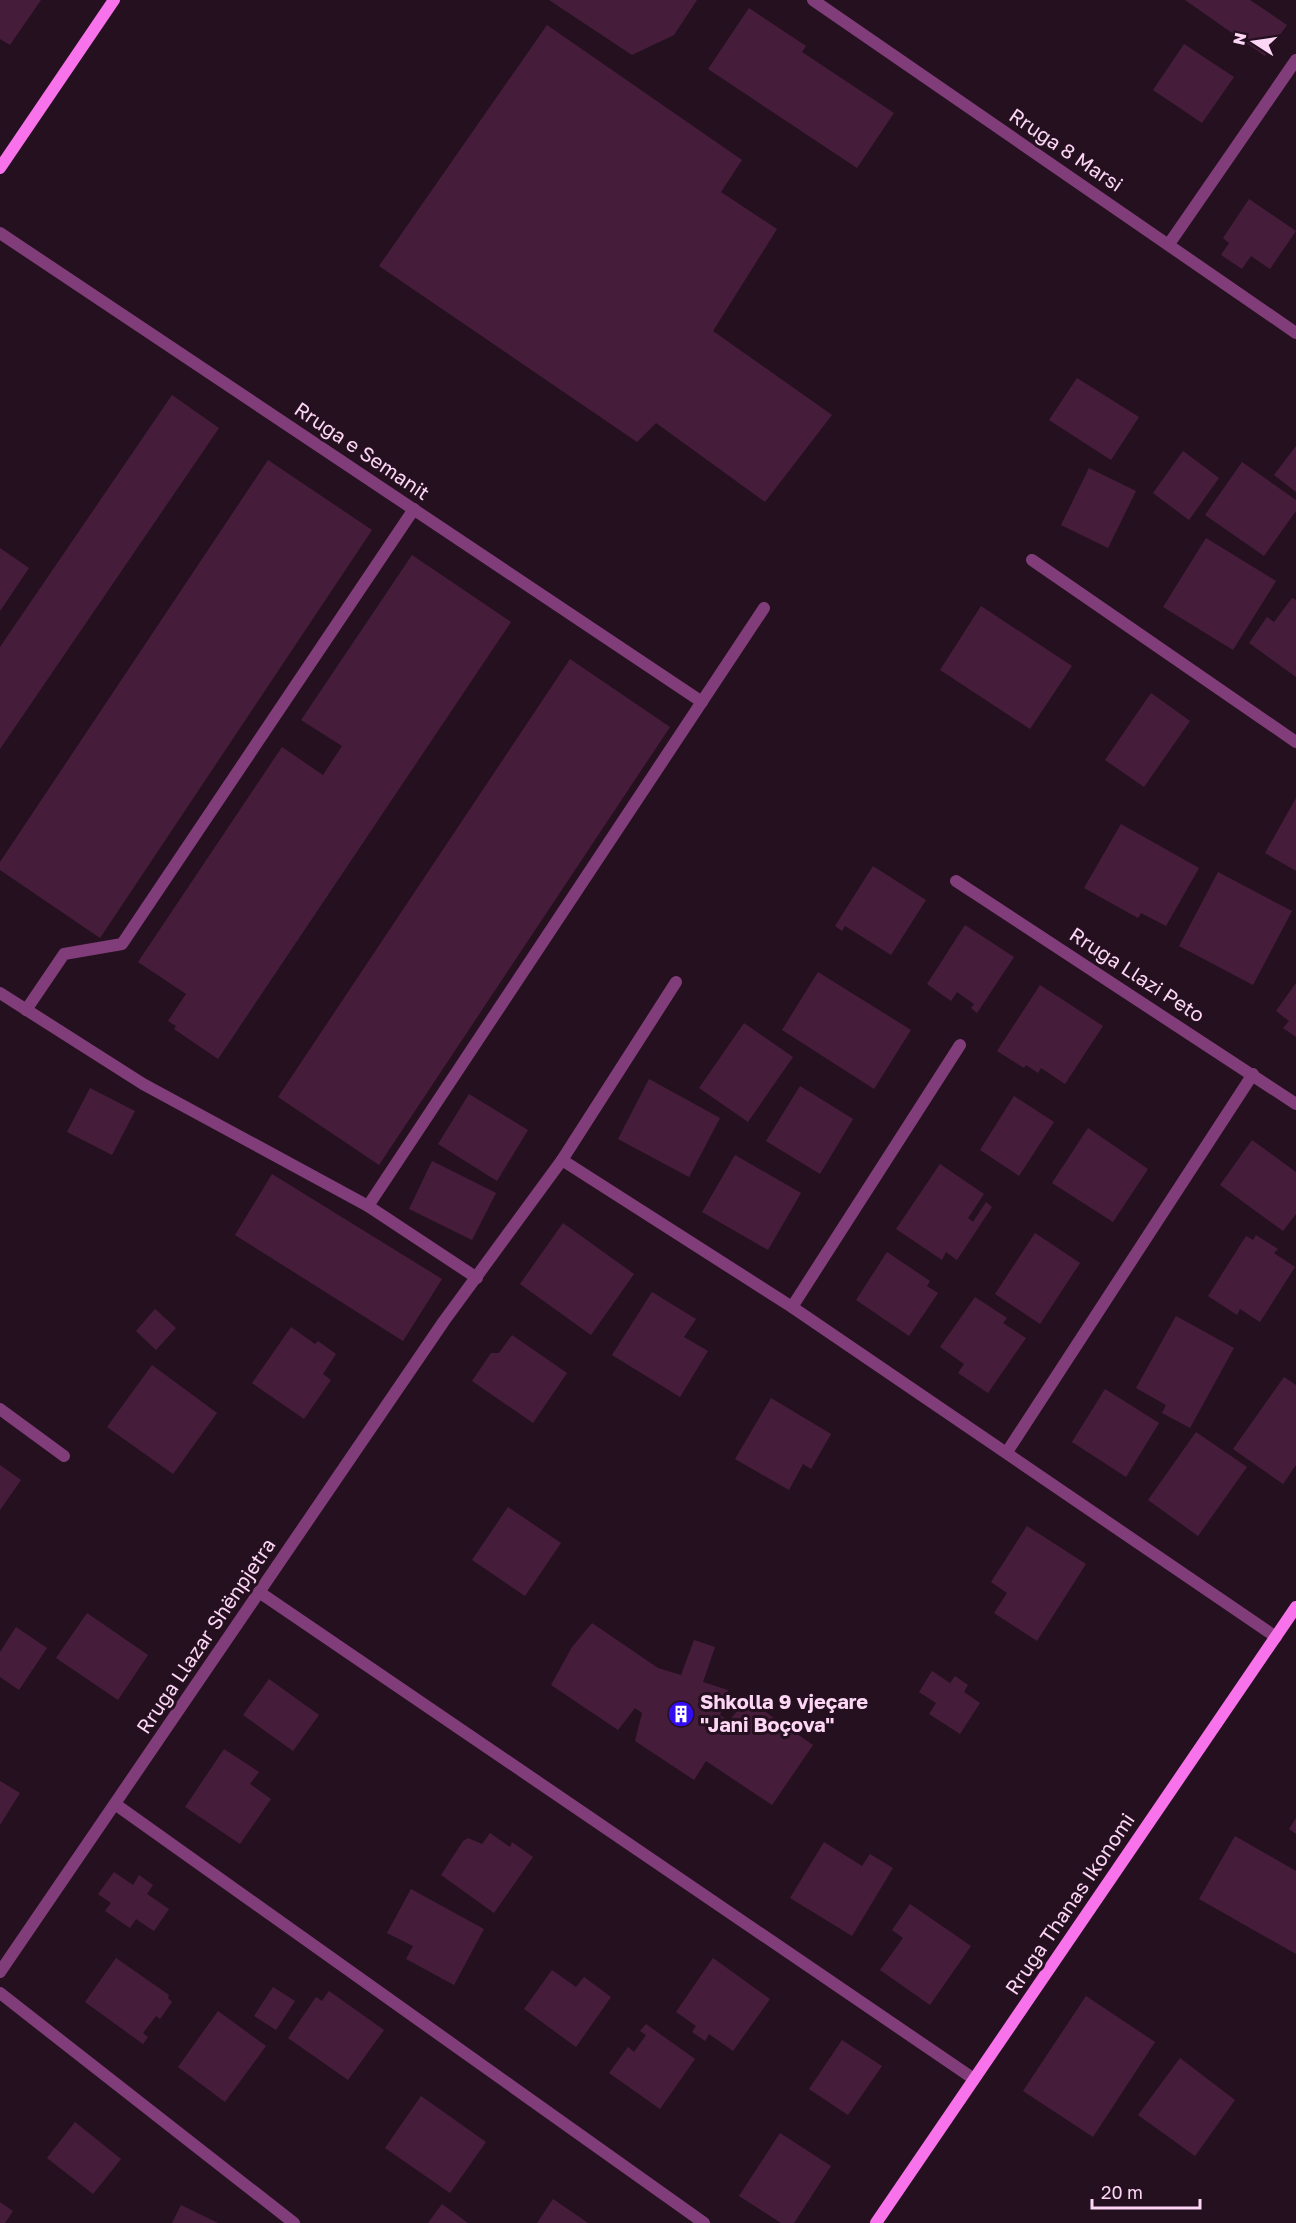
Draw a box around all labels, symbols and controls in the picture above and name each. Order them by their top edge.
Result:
north arrow [1224,12,1284,72]
text: N [1228,31,1250,47]
street label: Rruga 8 Marsi [1005,102,1128,196]
street label: Rruga e Semanit [290,396,435,504]
street label: Rruga Llazi Peto [1066,922,1210,1027]
street label: Rruga Llazar Shënpjetra [131,1533,280,1738]
place label: Shkolla 9 vjeçare "Jani Boçova" [700,1689,868,1736]
building icon: Shkolla 9 vjeçare "Jani Boçova" [666,1699,696,1729]
street label: Rruga Thanas Ikonomi [999,1808,1139,1999]
scale bar [1092,2172,1200,2210]
text: 20 m [1101,2181,1143,2203]

